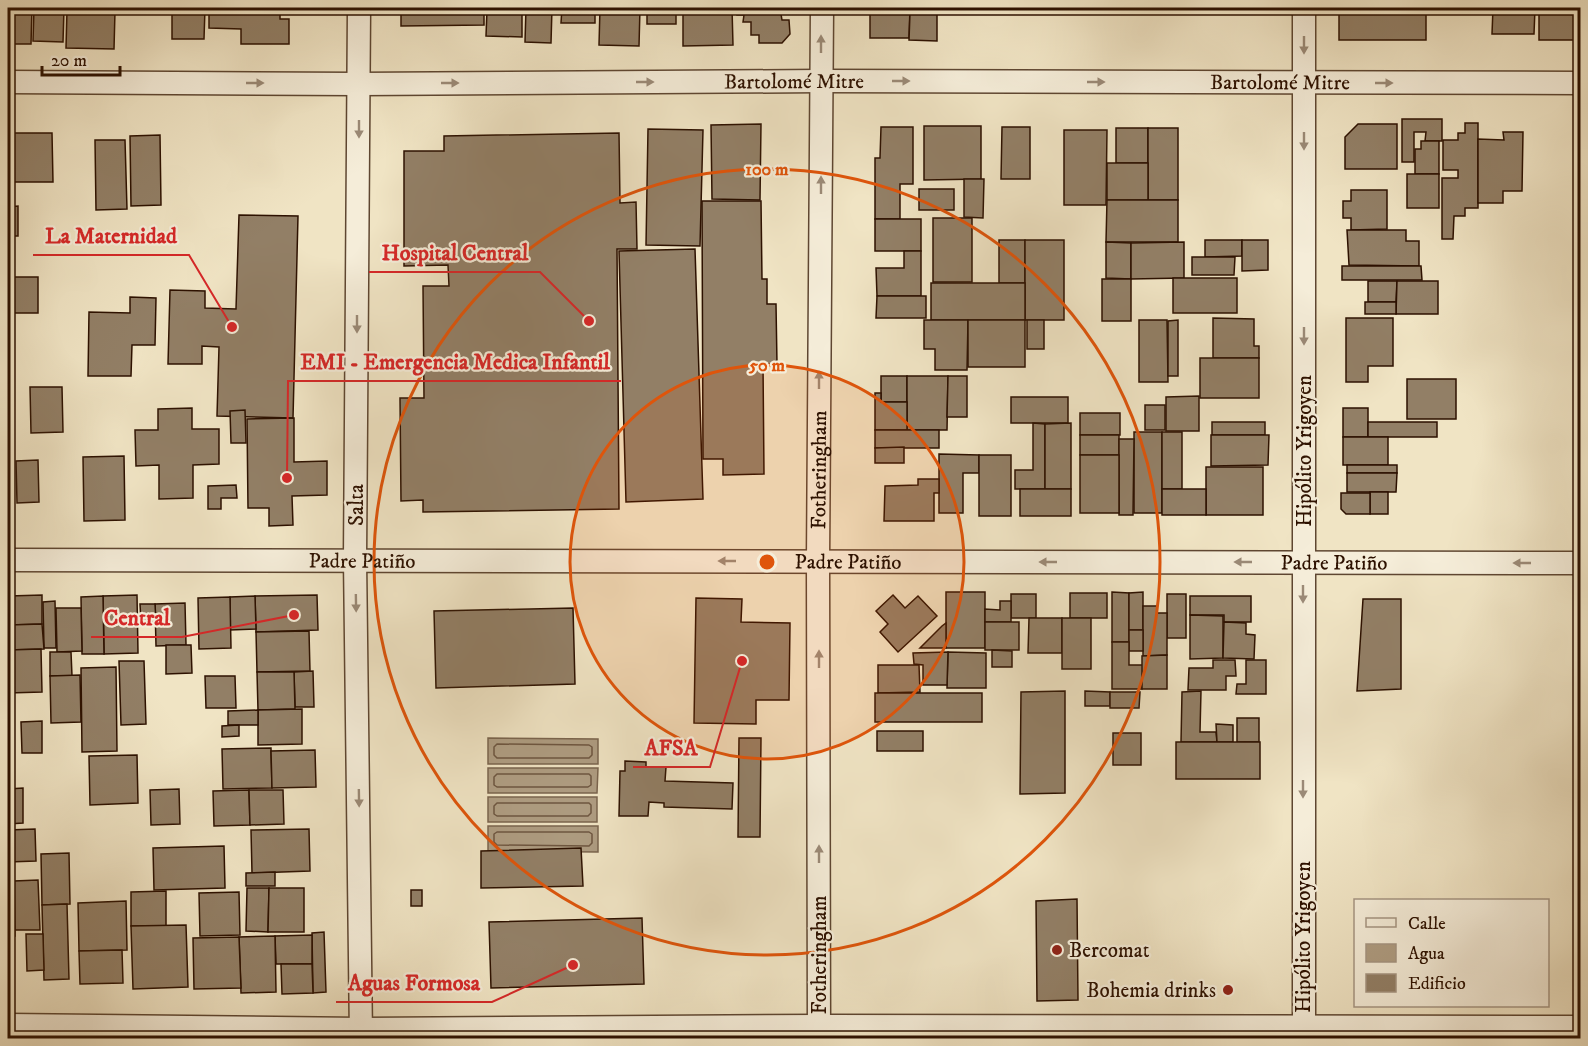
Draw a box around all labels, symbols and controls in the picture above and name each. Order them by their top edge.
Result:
one-way arrow [816,35,826,54]
one-way arrow [1299,36,1309,55]
scale bar [42,39,120,77]
text: 20 m [51,50,87,72]
street label: Bartolomé Mitre [724,69,864,96]
street label: Bartolomé Mitre [1210,70,1350,96]
one-way arrow [891,76,910,86]
one-way arrow [635,77,654,87]
one-way arrow [1086,77,1105,87]
one-way arrow [245,78,264,88]
one-way arrow [440,78,459,88]
one-way arrow [1374,78,1393,88]
one-way arrow [354,119,364,138]
one-way arrow [1299,132,1309,151]
text: 100 m [745,159,789,181]
one-way arrow [816,176,826,195]
callout: La Maternidad [33,215,189,255]
text: La Maternidad [45,223,178,250]
callout: Hospital Central [369,232,540,272]
text: Hospital Central [382,240,529,267]
one-way arrow [352,314,362,333]
one-way arrow [1299,327,1309,346]
callout: EMI - Emergencia Medica Infantil [288,341,621,381]
text: EMI - Emergencia Medica Infantil [300,349,610,376]
text: 50 m [748,355,785,377]
one-way arrow [815,371,824,390]
street label: Hipólito Yrigoyen [1292,375,1318,527]
street label: Fotheringham [806,410,833,530]
street label: Salta [344,484,370,526]
street label: Padre Patiño [308,549,416,575]
street label: Padre Patiño [794,550,902,576]
street label: Padre Patiño [1280,550,1388,577]
centre of rings [757,552,777,572]
one-way arrow [718,556,737,566]
one-way arrow [1039,557,1058,567]
one-way arrow [1234,557,1253,567]
one-way arrow [1513,558,1532,568]
one-way arrow [1298,585,1308,604]
one-way arrow [351,593,361,612]
callout: Central [91,597,182,637]
text: Central [104,605,171,632]
one-way arrow [814,650,824,669]
callout: AFSA [633,727,710,767]
text: AFSA [643,735,699,762]
one-way arrow [1298,780,1308,799]
one-way arrow [354,788,363,807]
one-way arrow [814,845,824,864]
street label: Hipólito Yrigoyen [1291,861,1317,1013]
street label: Fotheringham [807,895,833,1014]
legend [1354,899,1549,1007]
text: Calle [1408,913,1446,935]
place label: Bercomat [1069,938,1150,964]
marker: Bercomat [1050,943,1064,957]
text: Agua [1408,943,1445,965]
callout: Aguas Formosa [336,962,492,1002]
text: Aguas Formosa [347,970,481,997]
text: Edificio [1408,973,1466,995]
place label: Bohemia drinks [1086,978,1216,1004]
marker: Bohemia drinks [1221,983,1235,997]

